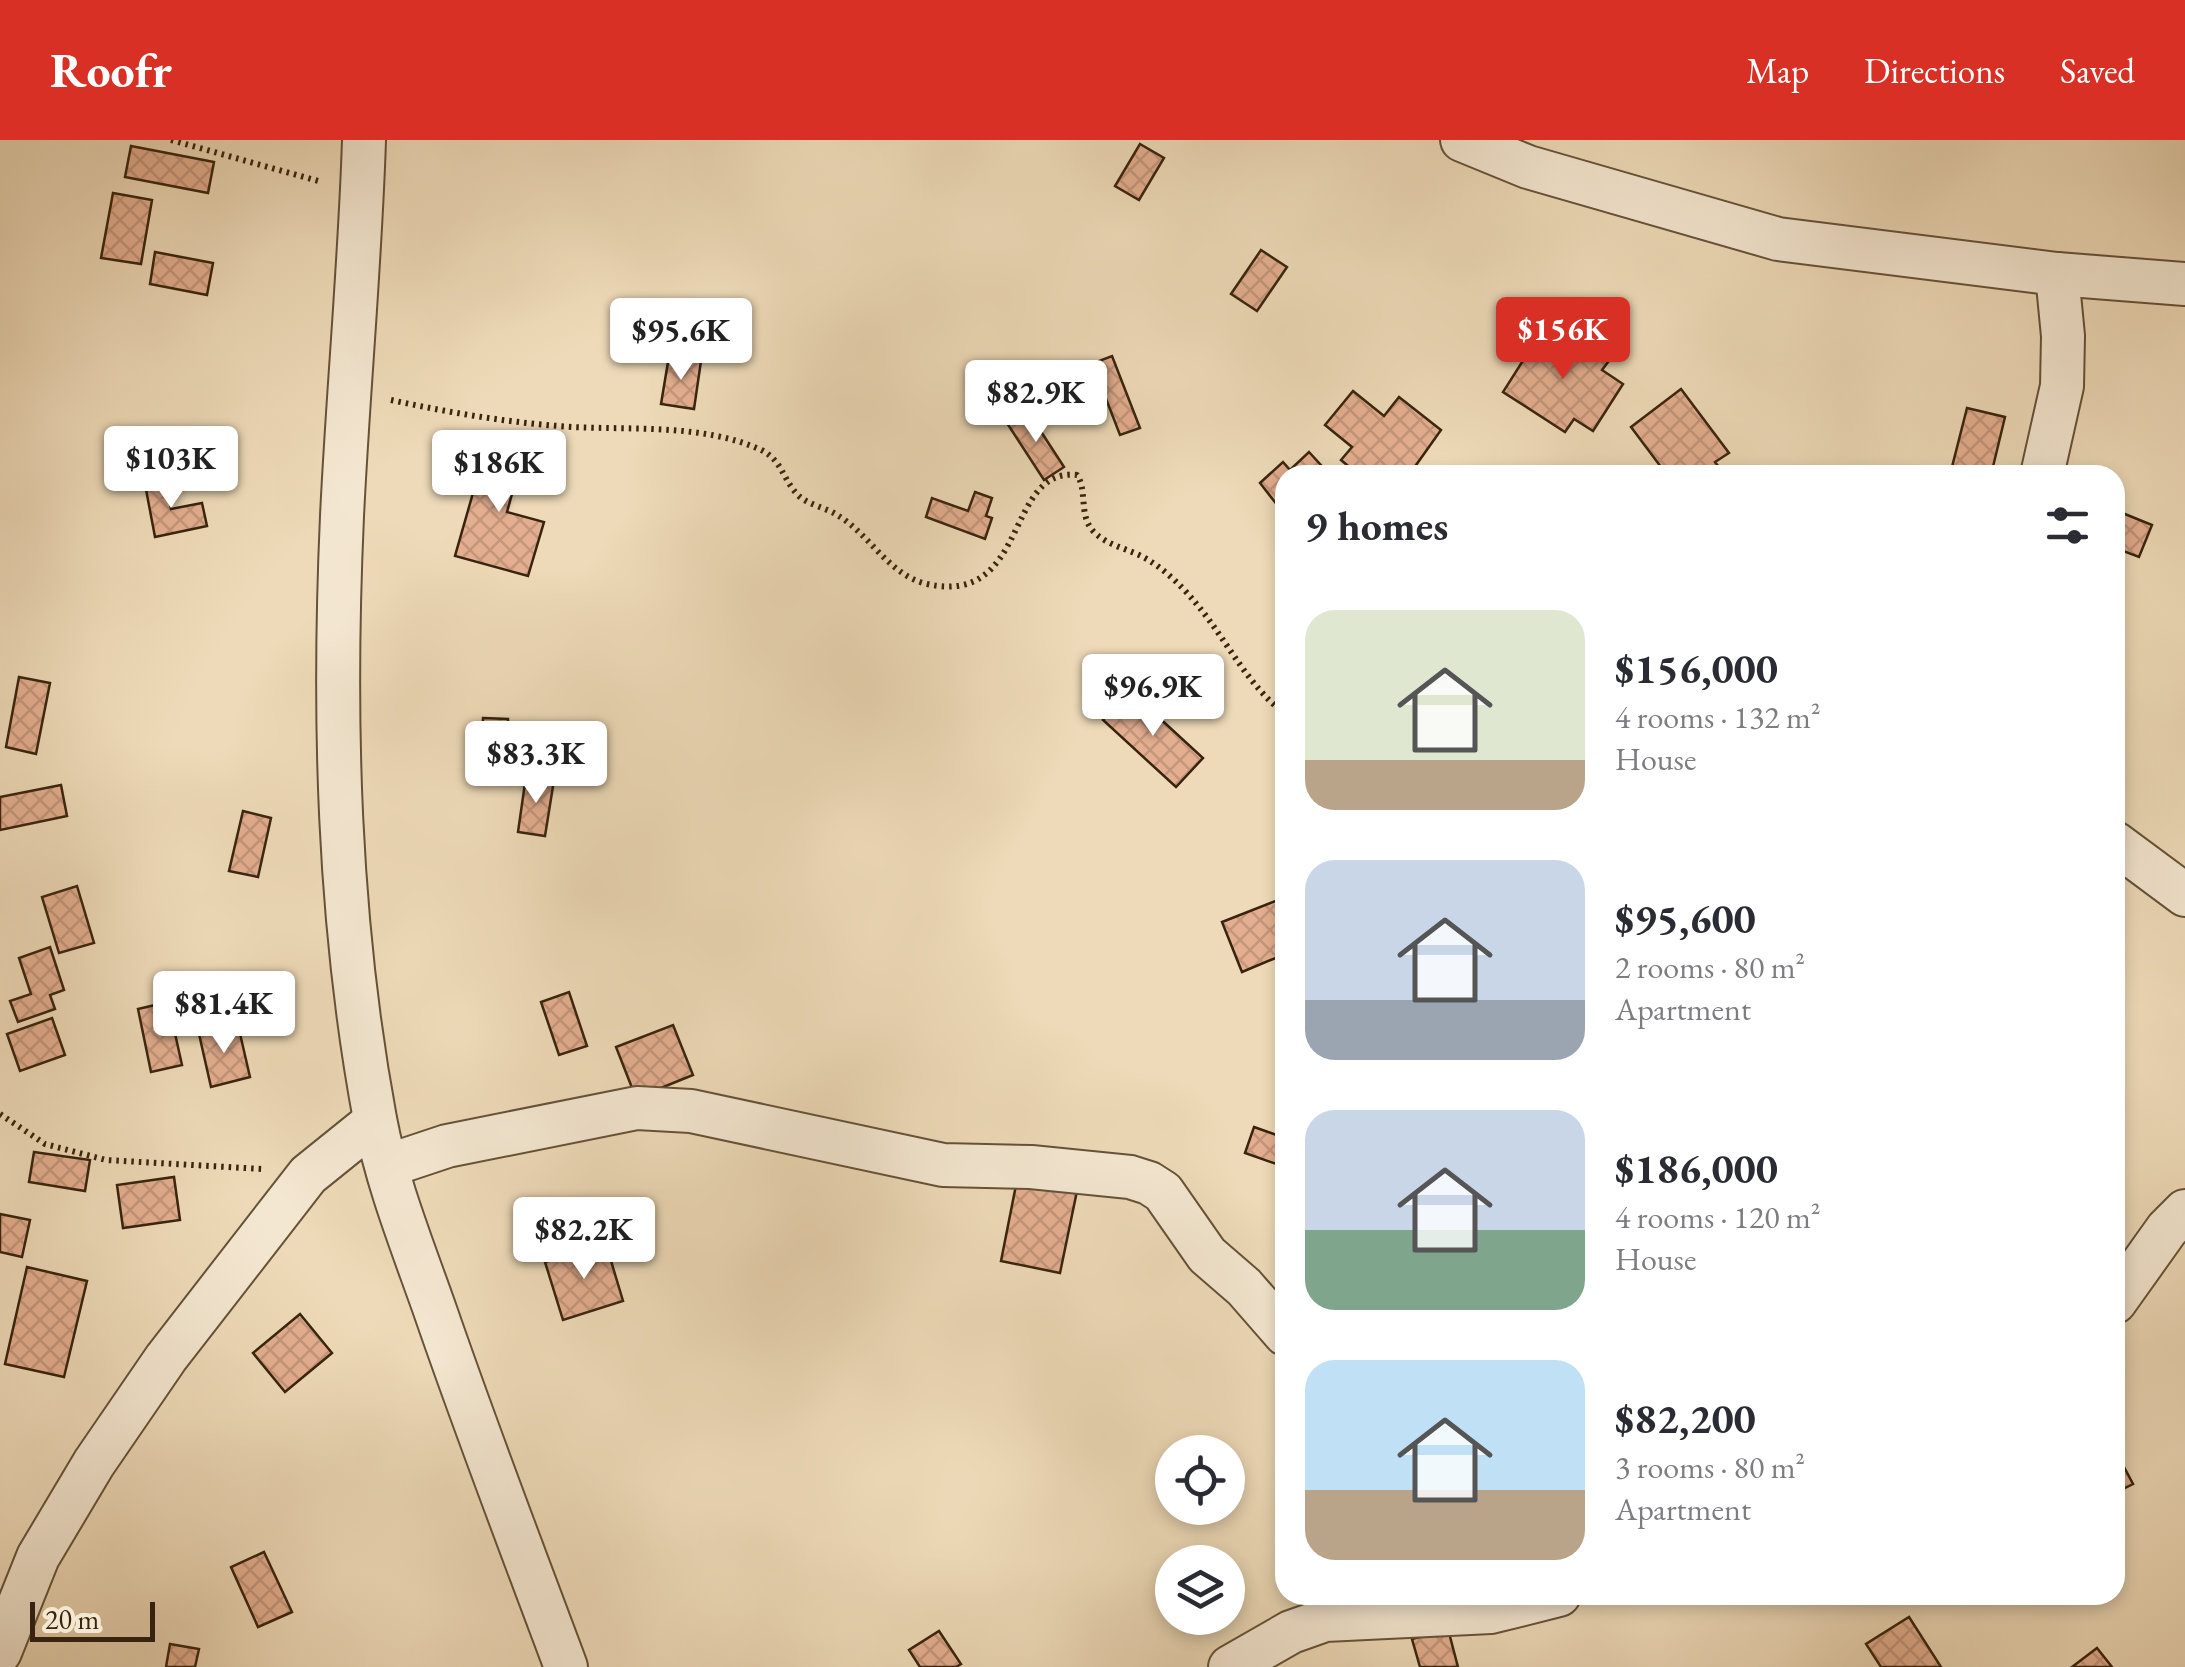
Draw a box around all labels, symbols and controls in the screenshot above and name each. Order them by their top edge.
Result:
text: Roofr [50,39,172,101]
text: Map [1746,48,1809,93]
text: Directions [1864,48,2005,93]
text: Saved [2060,48,2135,93]
pin: $156K [1493,297,1633,382]
pin: $95.6K [600,298,762,383]
text: $156K [1518,308,1608,350]
text: $95.6K [632,309,730,351]
pin: $82.9K [955,360,1117,445]
text: $82.9K [987,371,1085,413]
pin: $103K [101,426,241,511]
pin: $186K [429,430,569,515]
text: $103K [126,437,216,479]
text: $186K [454,441,544,483]
text: 9 homes [1305,498,1448,553]
icon: filters [2040,498,2095,553]
text: $156,000 [1615,641,1778,696]
icon: home [1385,650,1505,770]
pin: $96.9K [1072,654,1234,739]
text: $96.9K [1104,665,1202,707]
text: 4 rooms · 132 m² [1615,696,1821,738]
pin: $83.3K [455,721,617,806]
text: $83.3K [487,732,585,774]
text: House [1615,738,1696,780]
text: $95,600 [1615,891,1756,946]
icon: home [1385,900,1505,1020]
text: 2 rooms · 80 m² [1615,946,1805,988]
pin: $81.4K [143,971,305,1056]
text: $81.4K [175,982,273,1024]
text: Apartment [1615,988,1751,1030]
text: $186,000 [1615,1141,1778,1196]
icon: home [1385,1150,1505,1270]
text: 4 rooms · 120 m² [1615,1196,1821,1238]
pin: $82.2K [503,1197,665,1282]
text: $82.2K [535,1208,633,1250]
text: House [1615,1238,1696,1280]
text: $82,200 [1615,1391,1756,1446]
icon: home [1385,1400,1505,1520]
map controls [1155,1435,1245,1635]
button: locate [1155,1435,1245,1525]
text: 3 rooms · 80 m² [1615,1446,1805,1488]
text: Apartment [1615,1488,1751,1530]
button: layers [1155,1545,1245,1635]
scale bar [30,1597,155,1642]
text: 20 m [45,1601,99,1637]

